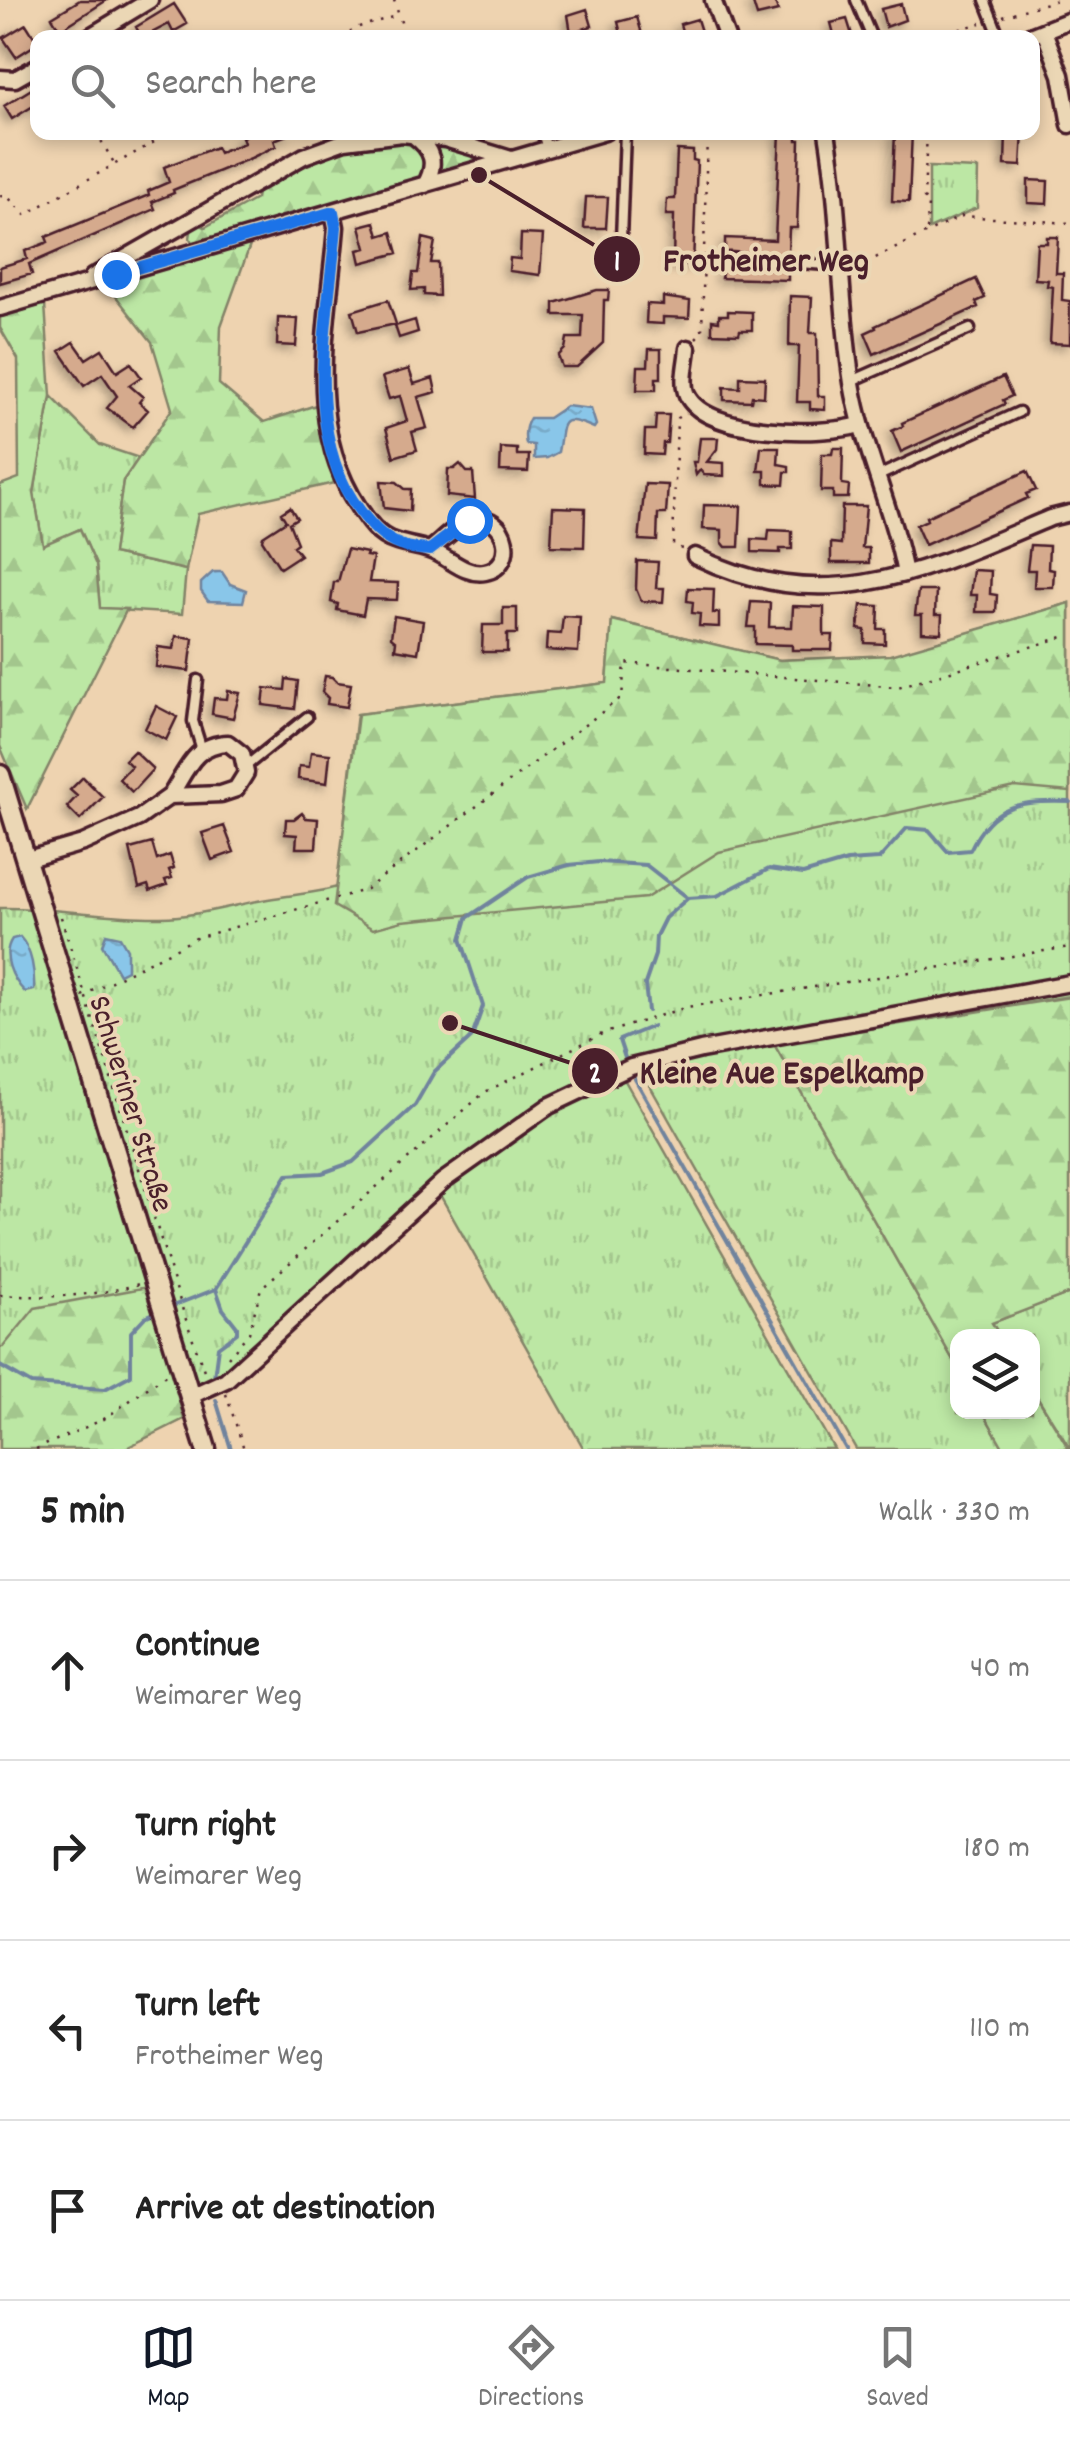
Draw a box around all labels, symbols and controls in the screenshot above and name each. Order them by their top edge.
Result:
search box [30,30,1040,140]
icon: search [65,58,120,113]
text: Search here [145,58,317,113]
callout: Frotheimer Weg [592,227,889,292]
text: Frotheimer Weg [663,239,869,289]
text: 1 [614,243,620,286]
route end [94,252,140,298]
route start [447,498,493,544]
street label: Schweriner Straße [73,991,183,1218]
callout: Kleine Aue Espelkamp [570,1039,945,1104]
text: Kleine Aue Espelkamp [640,1051,924,1101]
text: 2 [588,1055,602,1098]
map controls [950,1329,1040,1419]
button: layers [950,1329,1040,1419]
text: 5 min [40,1484,125,1544]
text: Walk · 330 m [879,1491,1030,1537]
text: Continue [135,1620,260,1675]
icon: ahead [40,1643,95,1698]
text: 40 m [970,1647,1030,1693]
text: Weimarer Weg [135,1675,302,1721]
text: Turn right [135,1800,276,1855]
icon: right [40,1823,95,1878]
text: 180 m [963,1827,1030,1873]
text: Weimarer Weg [135,1855,302,1901]
text: Turn left [135,1980,260,2035]
icon: left [40,2003,95,2058]
text: 110 m [969,2007,1030,2053]
text: Frotheimer Weg [135,2035,324,2081]
icon: arrive [40,2183,95,2238]
text: Arrive at destination [135,2183,435,2238]
tab: Map [141,2320,196,2420]
tab: Directions [478,2320,584,2420]
tab: Saved [866,2320,929,2420]

